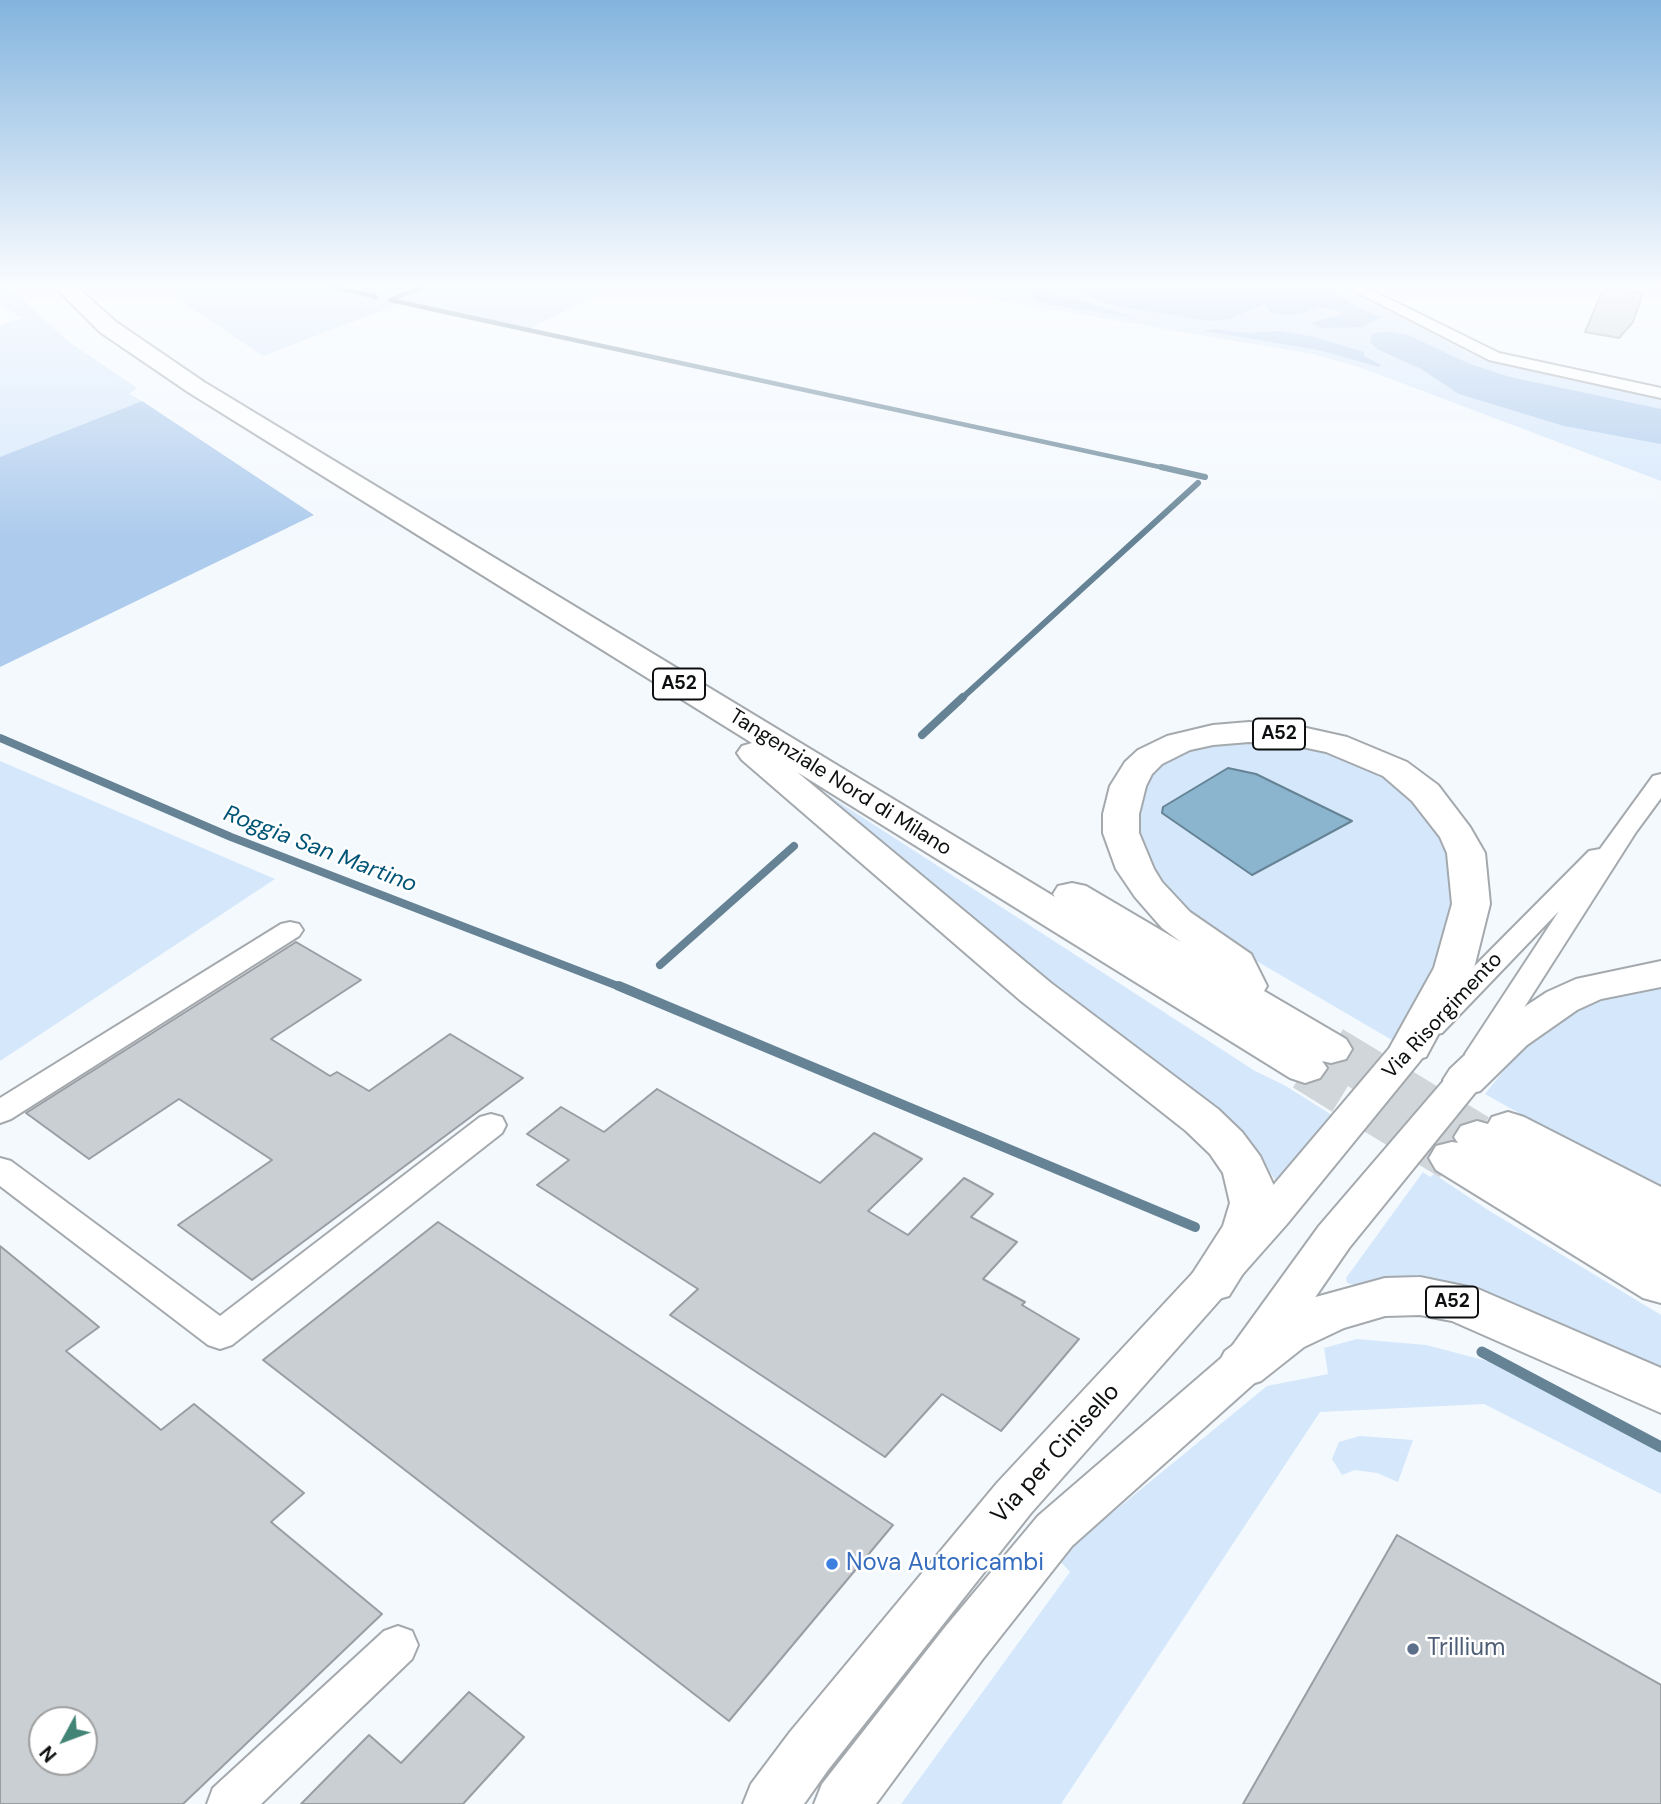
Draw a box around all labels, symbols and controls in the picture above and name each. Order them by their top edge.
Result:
road number: A52 [653,668,705,699]
street label: Tangenziale Nord di Milano [724,704,956,862]
road number: A52 [1253,719,1305,750]
water label: Roggia San Martino [220,800,420,900]
street label: Via Risorgimento [1378,947,1508,1085]
road number: A52 [1426,1286,1478,1318]
street label: Via per Cinisello [986,1378,1126,1530]
place label: Nova Autoricambi [846,1550,1044,1578]
marker: Nova Autoricambi [824,1556,840,1572]
place label: Trillium [1427,1635,1505,1663]
marker: Trillium [1405,1641,1421,1657]
north arrow [28,1706,98,1776]
text: N [34,1740,62,1767]

